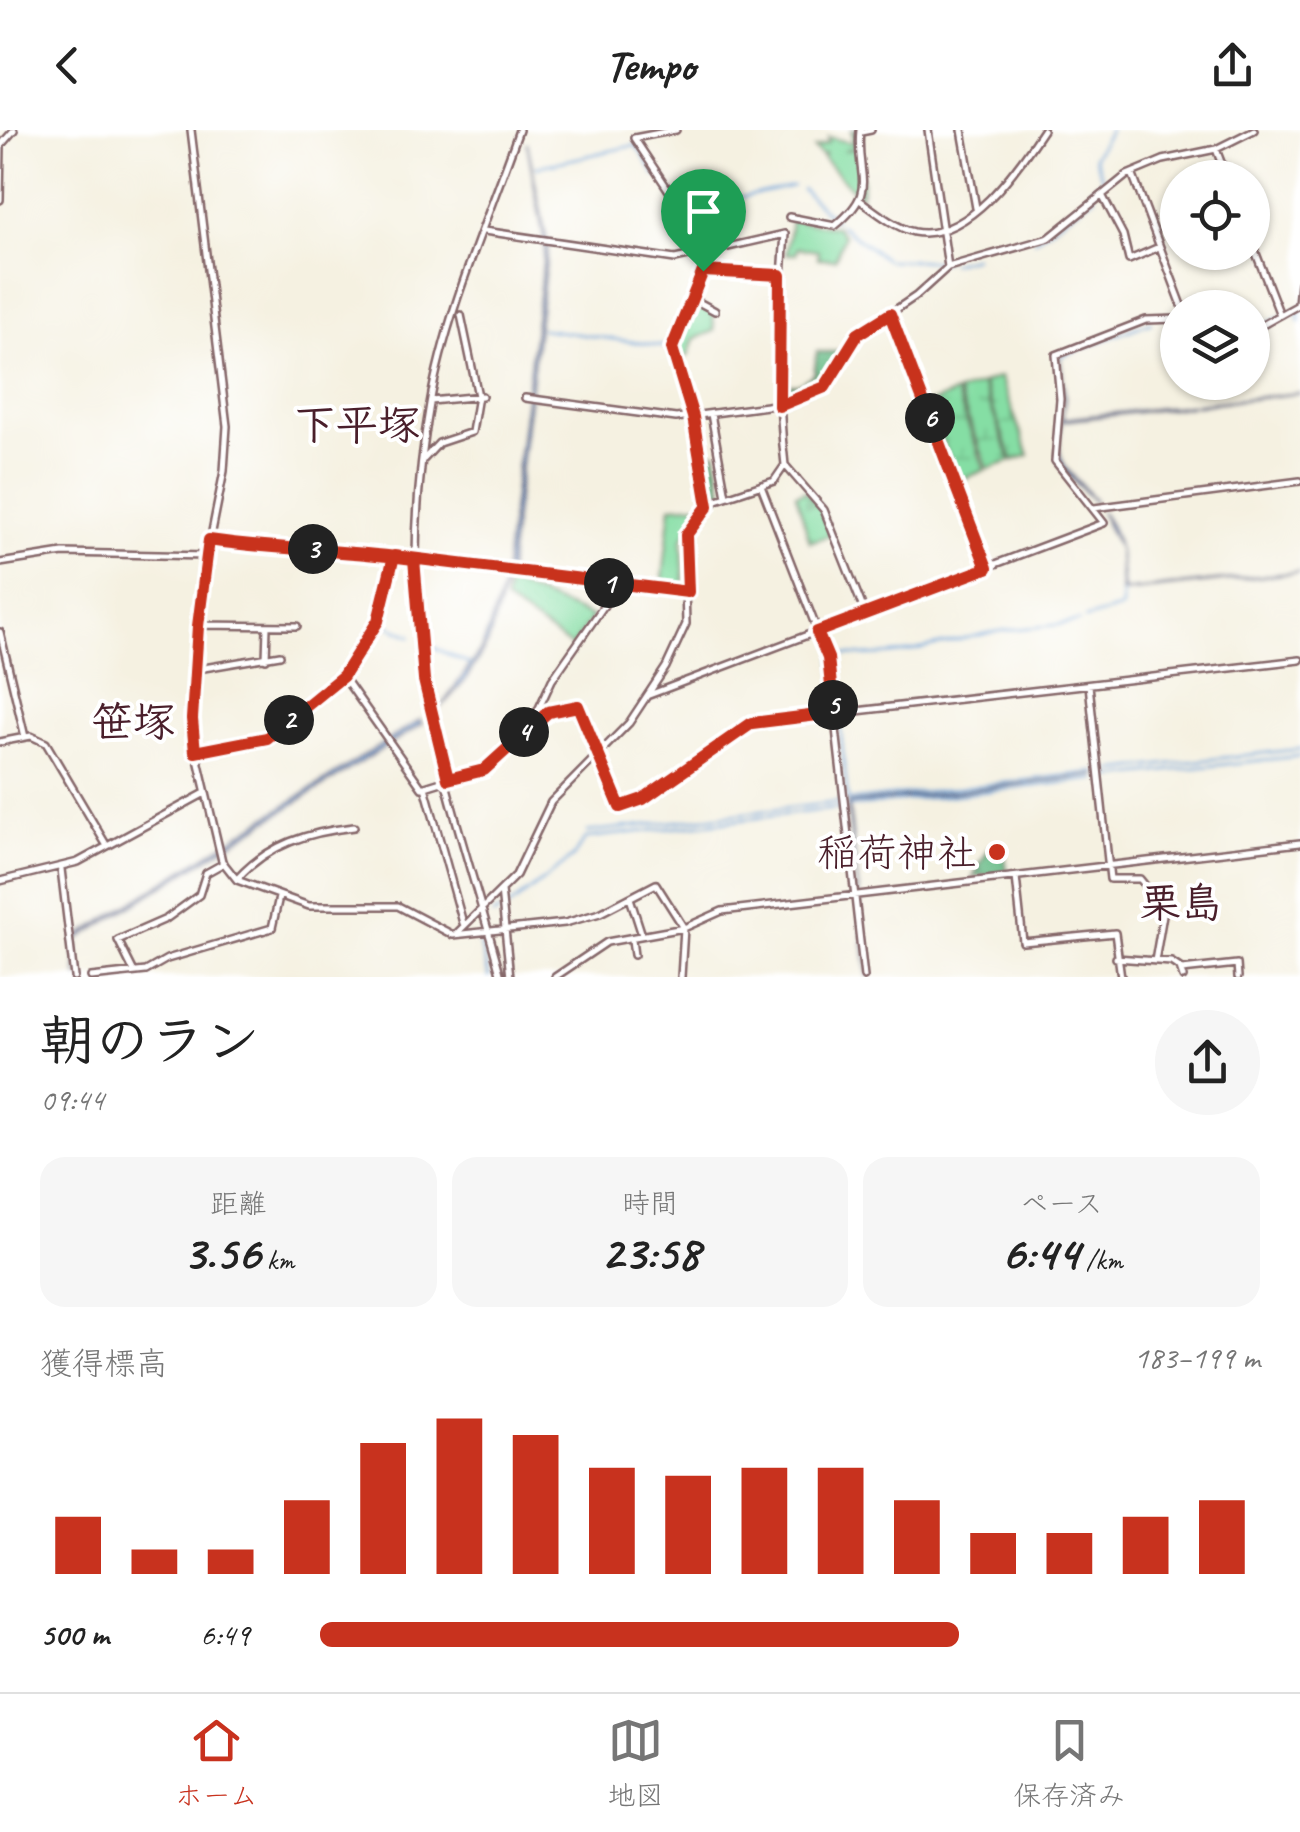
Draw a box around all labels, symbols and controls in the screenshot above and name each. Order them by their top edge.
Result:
text: Tempo [605,37,695,94]
icon: back [40,38,95,93]
icon: share [1205,38,1260,93]
map controls [1160,160,1270,400]
button: locate [1160,160,1270,270]
pin [661,169,746,272]
icon: arrive [676,184,731,239]
button: layers [1160,290,1270,400]
pin: 6 [905,393,955,443]
district label: 下平塚 [294,399,420,452]
text: 6 [923,400,937,435]
pin: 3 [288,524,338,574]
text: 3 [307,531,319,566]
pin: 1 [584,558,634,608]
text: 1 [603,565,615,600]
pin: 5 [808,680,858,730]
text: 5 [827,687,839,722]
pin: 2 [264,695,314,745]
district label: 笹塚 [91,696,175,749]
text: 2 [283,702,295,737]
pin: 4 [499,707,549,757]
text: 4 [518,714,530,749]
place label: 稲荷神社 [817,828,977,878]
marker: 稲荷神社 [986,841,1008,863]
district label: 栗島 [1139,877,1223,930]
text: 朝のラン [40,1006,260,1076]
button: share [1155,1010,1260,1115]
text: 09:44 [40,1079,104,1120]
text: 距離 [210,1186,266,1221]
text: 時間 [622,1186,678,1221]
text: ペース [1020,1186,1103,1221]
text: 3.56 [182,1221,260,1284]
text: 23:58 [600,1221,700,1284]
text: 6:44 [1001,1221,1079,1284]
text: km [260,1242,294,1277]
text: /km [1079,1242,1123,1277]
text: 183–199 m [1134,1337,1260,1378]
text: 獲得標高 [40,1343,168,1384]
text: 500 m [40,1614,109,1655]
text: 6:49 [200,1614,250,1655]
tab: ホーム [175,1713,258,1813]
tab: 地図 [607,1713,663,1813]
tab: 保存済み [1013,1713,1125,1813]

